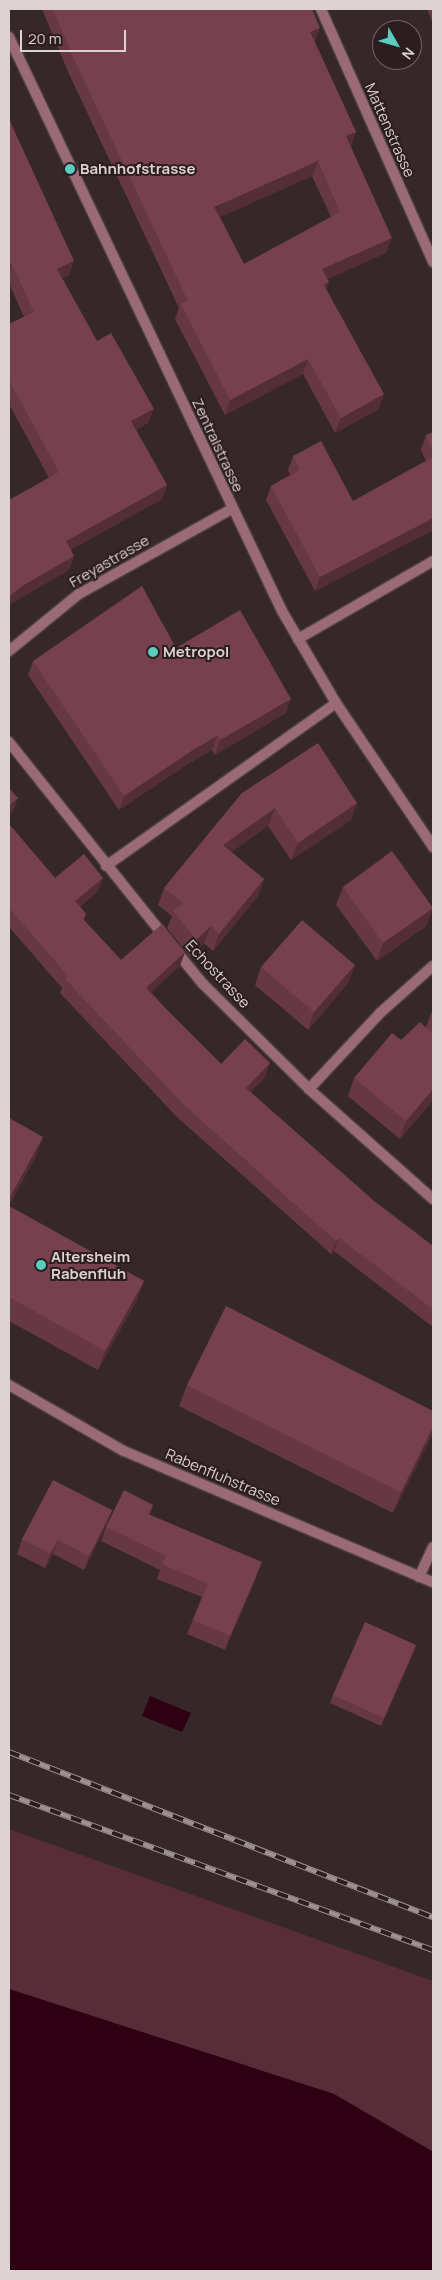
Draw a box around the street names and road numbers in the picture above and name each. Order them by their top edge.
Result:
street label: Mattenstrasse [361,80,419,180]
street label: Zentralstrasse [188,395,248,495]
street label: Freyastrasse [66,531,152,591]
street label: Echostrasse [182,936,254,1012]
street label: Rabenfluhstrasse [163,1445,283,1509]

